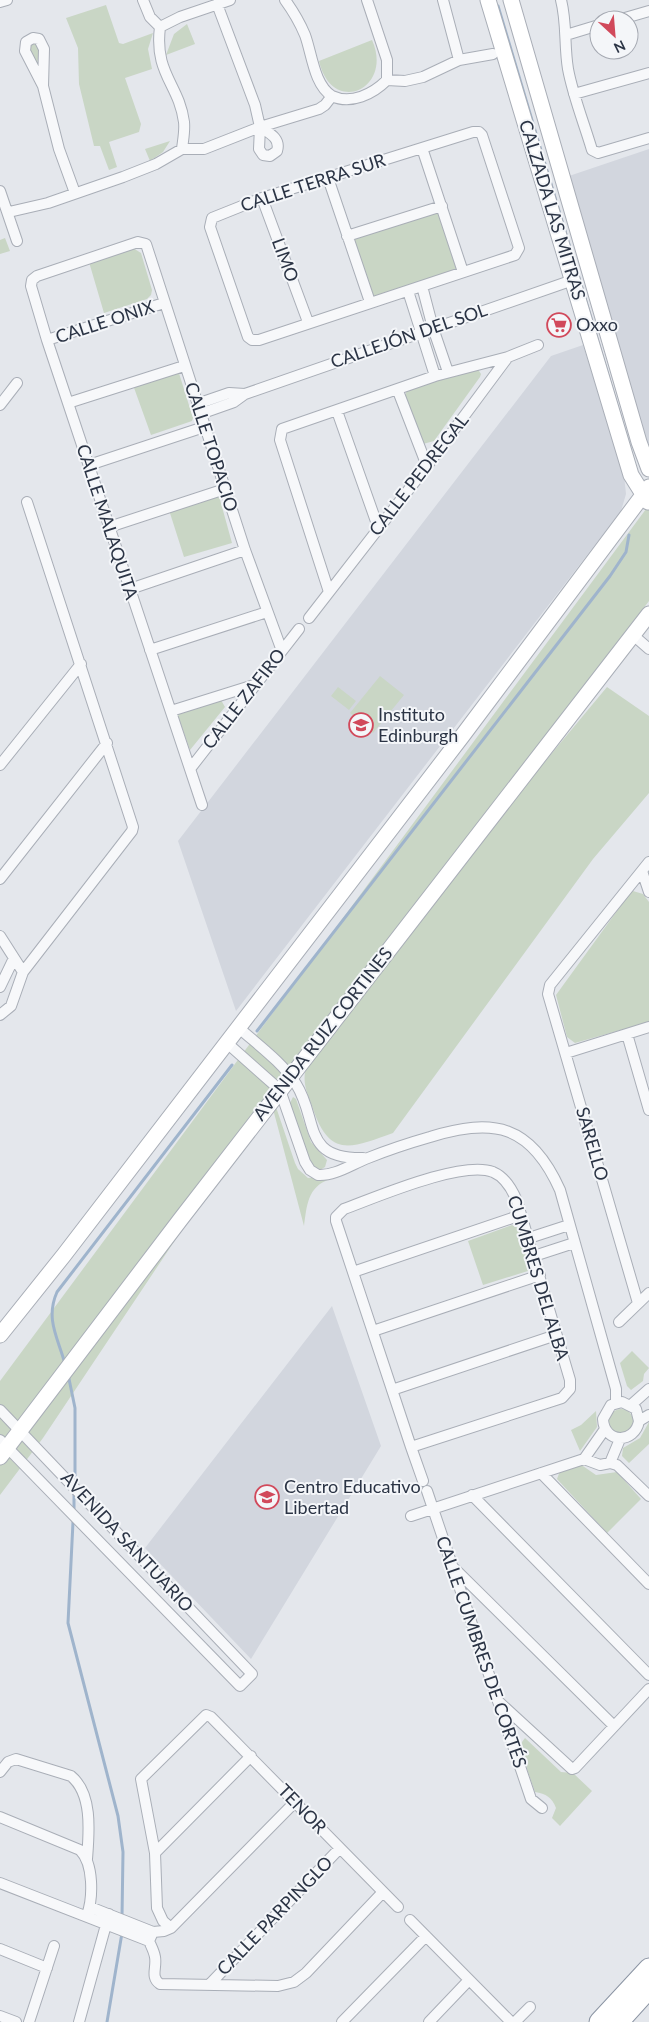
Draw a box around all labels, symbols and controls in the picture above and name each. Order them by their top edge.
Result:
north arrow [589,10,639,60]
text: N [611,37,628,57]
street label: CALZADA LAS MITRAS [515,117,591,303]
street label: CALLE TERRA SUR [237,148,389,216]
street label: LIMO [268,235,304,285]
street label: CALLE ONIX [53,295,157,347]
street label: CALLEJÓN DEL SOL [327,298,490,372]
supermarket icon: Oxxo [546,312,572,338]
place label: Oxxo [576,313,618,335]
street label: CALLE TOPACIO [181,379,243,514]
street label: CALLE PEDREGAL [364,409,473,540]
street label: CALLE MALAQUITA [72,441,144,603]
street label: CALLE ZAFIRO [197,644,289,753]
place label: Instituto Edinburgh [378,703,458,746]
school or university icon: Instituto Edinburgh [348,712,374,738]
street label: AVENIDA RUIZ CORTINES [248,942,397,1124]
street label: SARELLO [572,1104,614,1183]
street label: CUMBRES DEL ALBA [503,1192,575,1364]
street label: AVENIDA SANTUARIO [57,1467,199,1616]
place label: Centro Educativo Libertad [284,1475,421,1518]
school or university icon: Centro Educativo Libertad [254,1484,280,1510]
street label: CALLE CUMBRES DE CORTÉS [432,1533,532,1771]
street label: TENOR [274,1779,332,1838]
street label: CALLE PARPINGLO [212,1851,337,1979]

